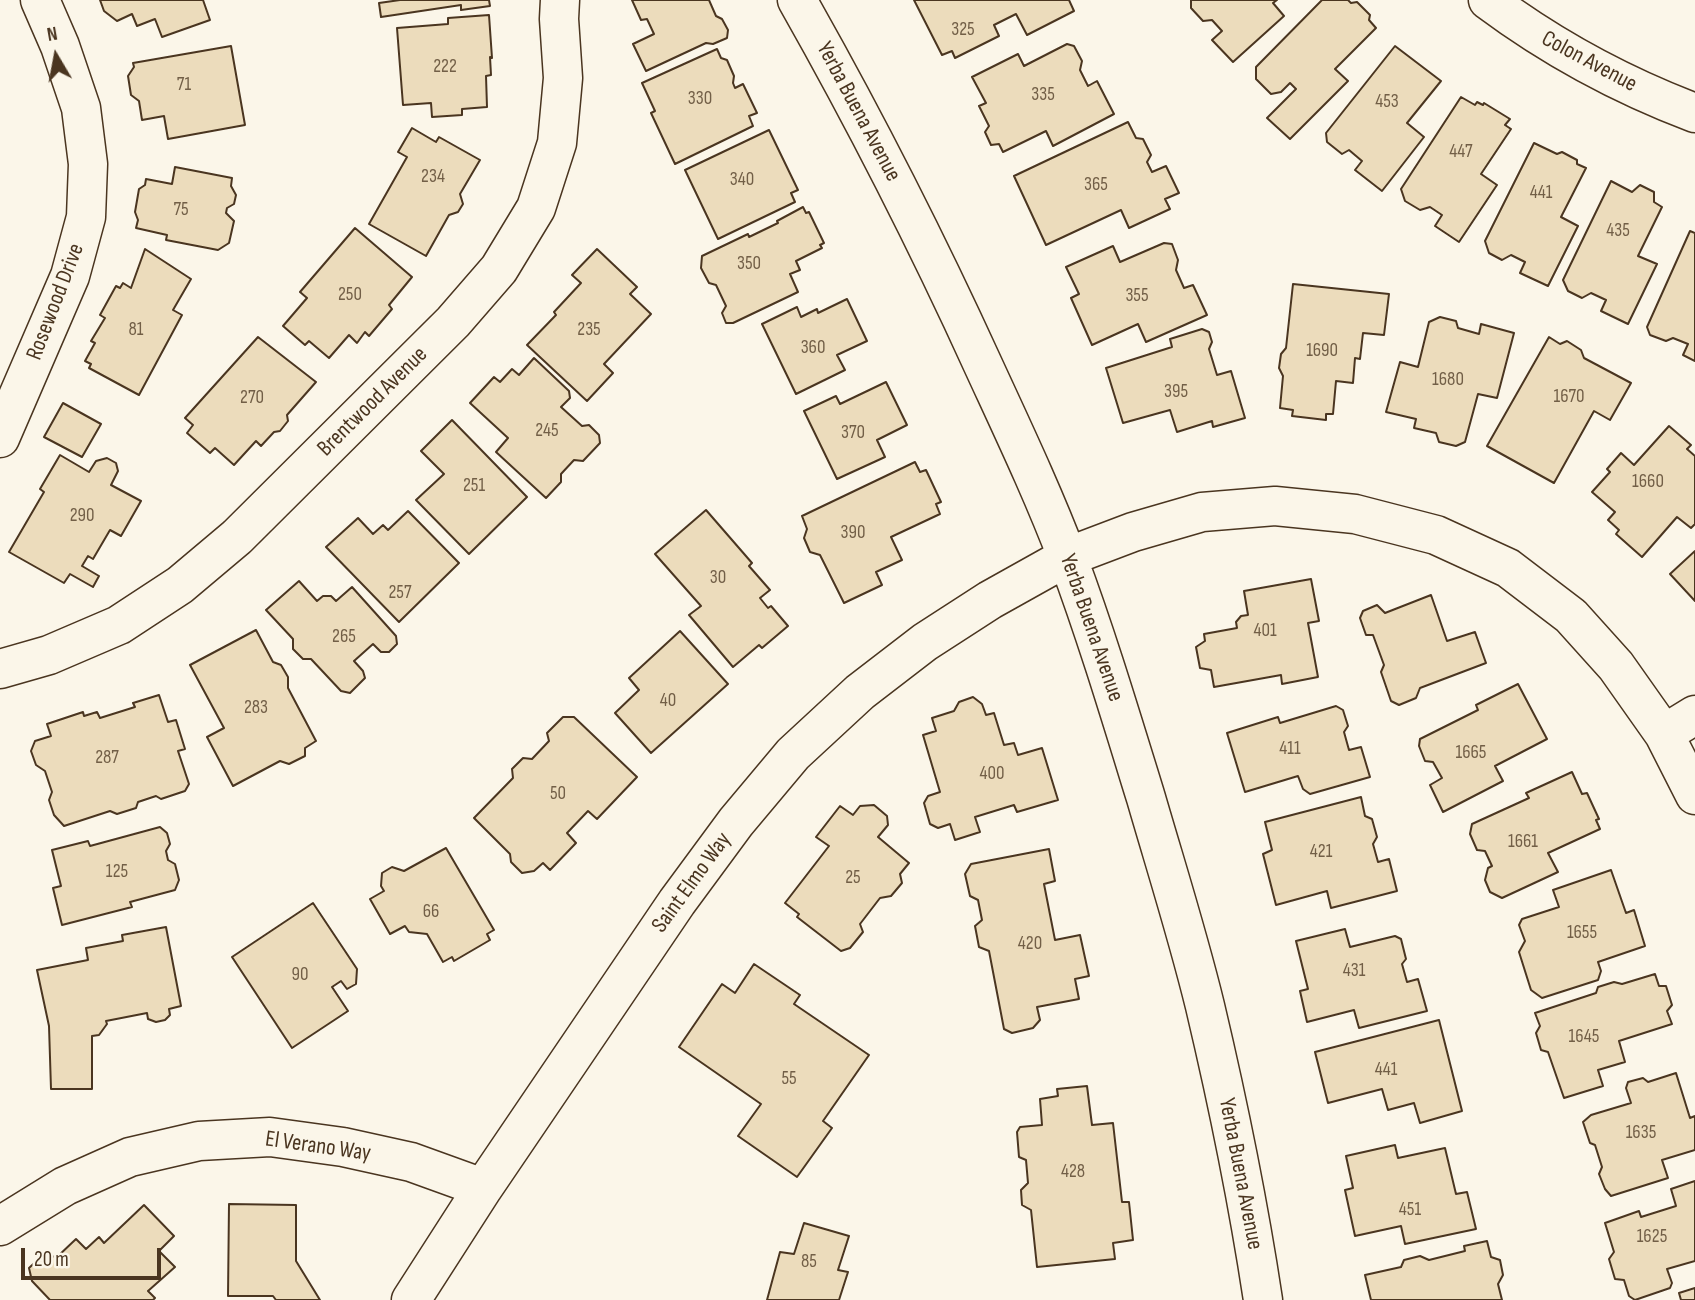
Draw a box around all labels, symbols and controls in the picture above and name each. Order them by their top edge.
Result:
house number: 325 [951,19,975,41]
north arrow [21,21,91,91]
text: N [45,23,59,47]
street label: Colon Avenue [1537,25,1641,99]
street label: Yerba Buena Avenue [810,38,906,186]
house number: 222 [433,56,457,78]
house number: 71 [177,74,191,96]
house number: 335 [1031,84,1055,106]
house number: 330 [688,88,712,110]
house number: 453 [1375,91,1399,113]
house number: 447 [1449,141,1473,163]
house number: 234 [421,166,445,188]
house number: 340 [730,169,754,191]
house number: 365 [1084,174,1108,196]
house number: 441 [1530,182,1552,204]
house number: 75 [173,199,189,221]
house number: 435 [1606,220,1630,242]
street label: Rosewood Drive [21,240,91,364]
house number: 350 [737,253,761,275]
house number: 250 [338,284,362,306]
house number: 355 [1125,285,1149,307]
house number: 81 [129,319,143,341]
house number: 235 [577,319,601,341]
house number: 360 [801,337,825,359]
house number: 1690 [1306,340,1338,362]
street label: Brentwood Avenue [312,341,434,463]
house number: 1680 [1432,369,1464,391]
house number: 395 [1164,381,1188,403]
house number: 1670 [1554,386,1584,408]
house number: 270 [240,387,264,409]
house number: 245 [535,420,559,442]
house number: 370 [841,422,865,444]
house number: 1660 [1632,471,1664,493]
house number: 251 [463,475,485,497]
house number: 290 [70,505,94,527]
house number: 390 [841,522,865,544]
street label: Yerba Buena Avenue [1053,551,1129,705]
house number: 30 [710,567,726,589]
house number: 257 [389,582,411,604]
house number: 401 [1253,620,1277,642]
house number: 265 [332,626,356,648]
house number: 40 [660,690,676,712]
house number: 283 [244,697,268,719]
house number: 411 [1279,738,1301,760]
house number: 1665 [1456,742,1486,764]
house number: 287 [95,747,119,769]
house number: 400 [980,763,1004,785]
house number: 50 [550,783,566,805]
street label: Saint Elmo Way [646,827,738,939]
house number: 1661 [1508,831,1538,853]
house number: 421 [1310,841,1332,863]
house number: 125 [106,861,128,883]
house number: 25 [845,867,861,889]
house number: 66 [423,901,439,923]
house number: 1655 [1567,922,1597,944]
house number: 420 [1018,933,1042,955]
house number: 431 [1343,960,1365,982]
house number: 90 [292,964,308,986]
house number: 1645 [1569,1026,1599,1048]
house number: 441 [1375,1059,1397,1081]
house number: 55 [781,1068,797,1090]
street label: Yerba Buena Avenue [1212,1096,1268,1252]
house number: 1635 [1626,1122,1656,1144]
street label: El Verano Way [263,1126,373,1168]
house number: 428 [1061,1161,1085,1183]
house number: 451 [1399,1199,1421,1221]
house number: 1625 [1637,1226,1667,1248]
scale bar [24,1234,164,1278]
text: 20 m [34,1247,69,1272]
house number: 85 [801,1251,817,1273]

